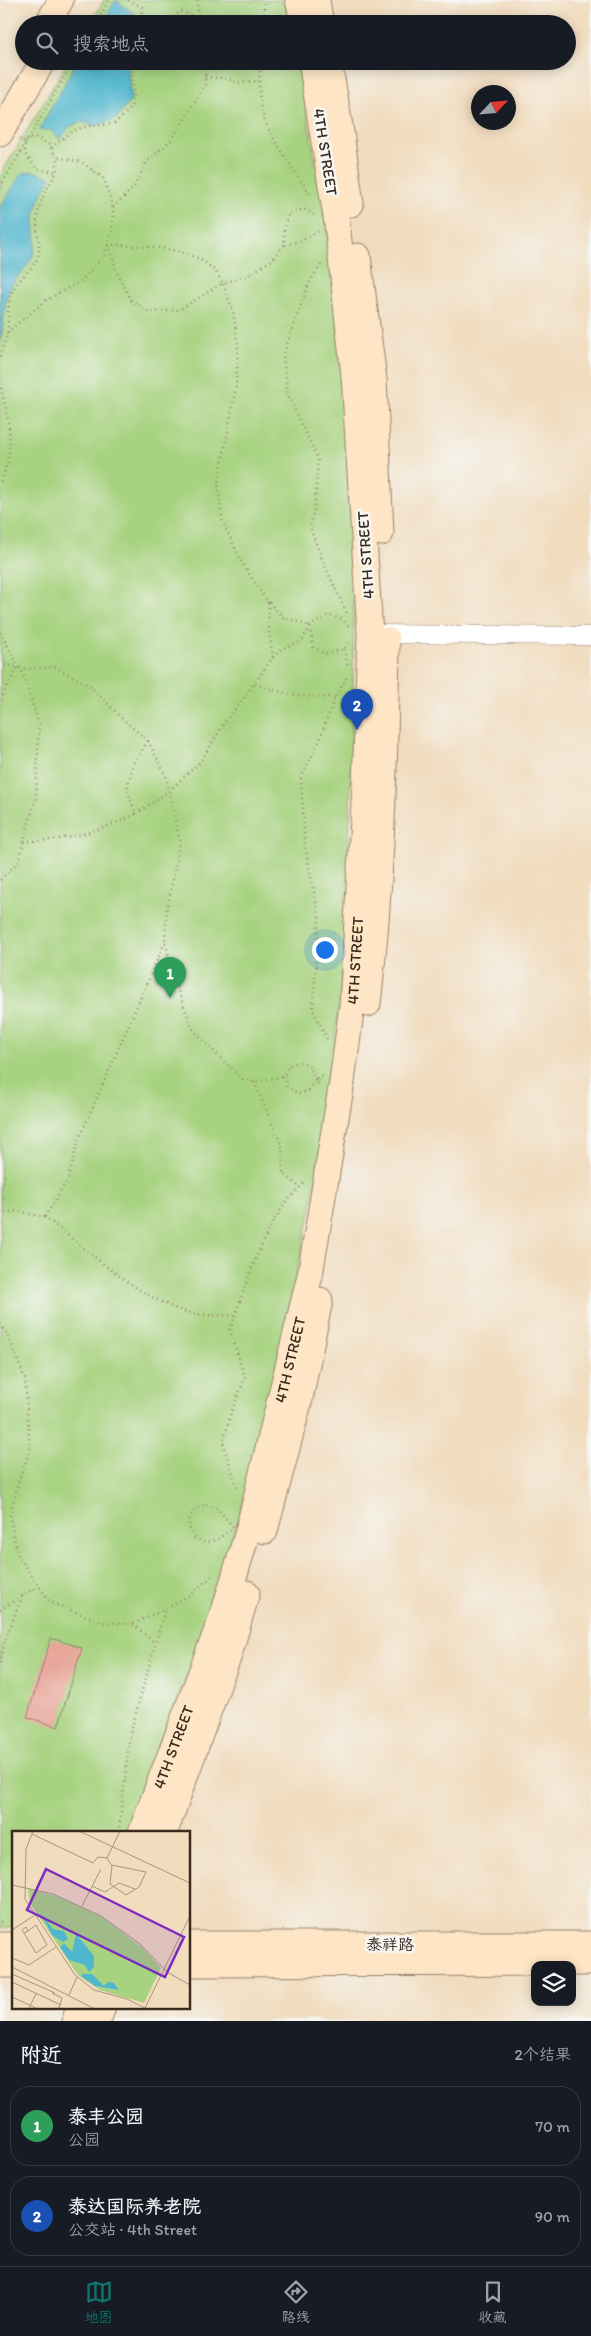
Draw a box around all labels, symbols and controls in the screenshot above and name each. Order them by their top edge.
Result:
search box [15,15,576,70]
icon: search [33,29,61,57]
text: 搜索地点 [73,32,149,55]
north arrow [471,85,516,130]
street label: 4TH STREET [309,107,342,197]
street label: 4TH STREET [353,510,378,599]
pin: 2 [341,689,373,730]
street label: 4TH STREET [343,916,367,1005]
your location [312,937,338,963]
pin: 1 [154,957,186,998]
street label: 4TH STREET [270,1315,310,1405]
street label: 4TH STREET [149,1702,198,1792]
inset map [12,1831,190,2008]
street label: 泰祥路 [366,1935,414,1954]
map controls [531,1961,576,2006]
button: layers [531,1961,576,2006]
text: 附近 [20,2042,62,2067]
text: 2个结果 [515,2045,571,2064]
text: 泰丰公园 [68,2105,144,2128]
text: 1 [33,2117,41,2136]
text: 70 m [535,2117,570,2136]
text: 公园 [68,2130,100,2149]
text: 泰达国际养老院 [68,2195,201,2218]
text: 2 [33,2207,41,2226]
text: 90 m [535,2207,570,2226]
text: 公交站 · 4th Street [68,2220,197,2239]
tab: 地图 [85,2278,113,2326]
tab: 路线 [282,2278,310,2326]
tab: 收藏 [479,2278,507,2326]

